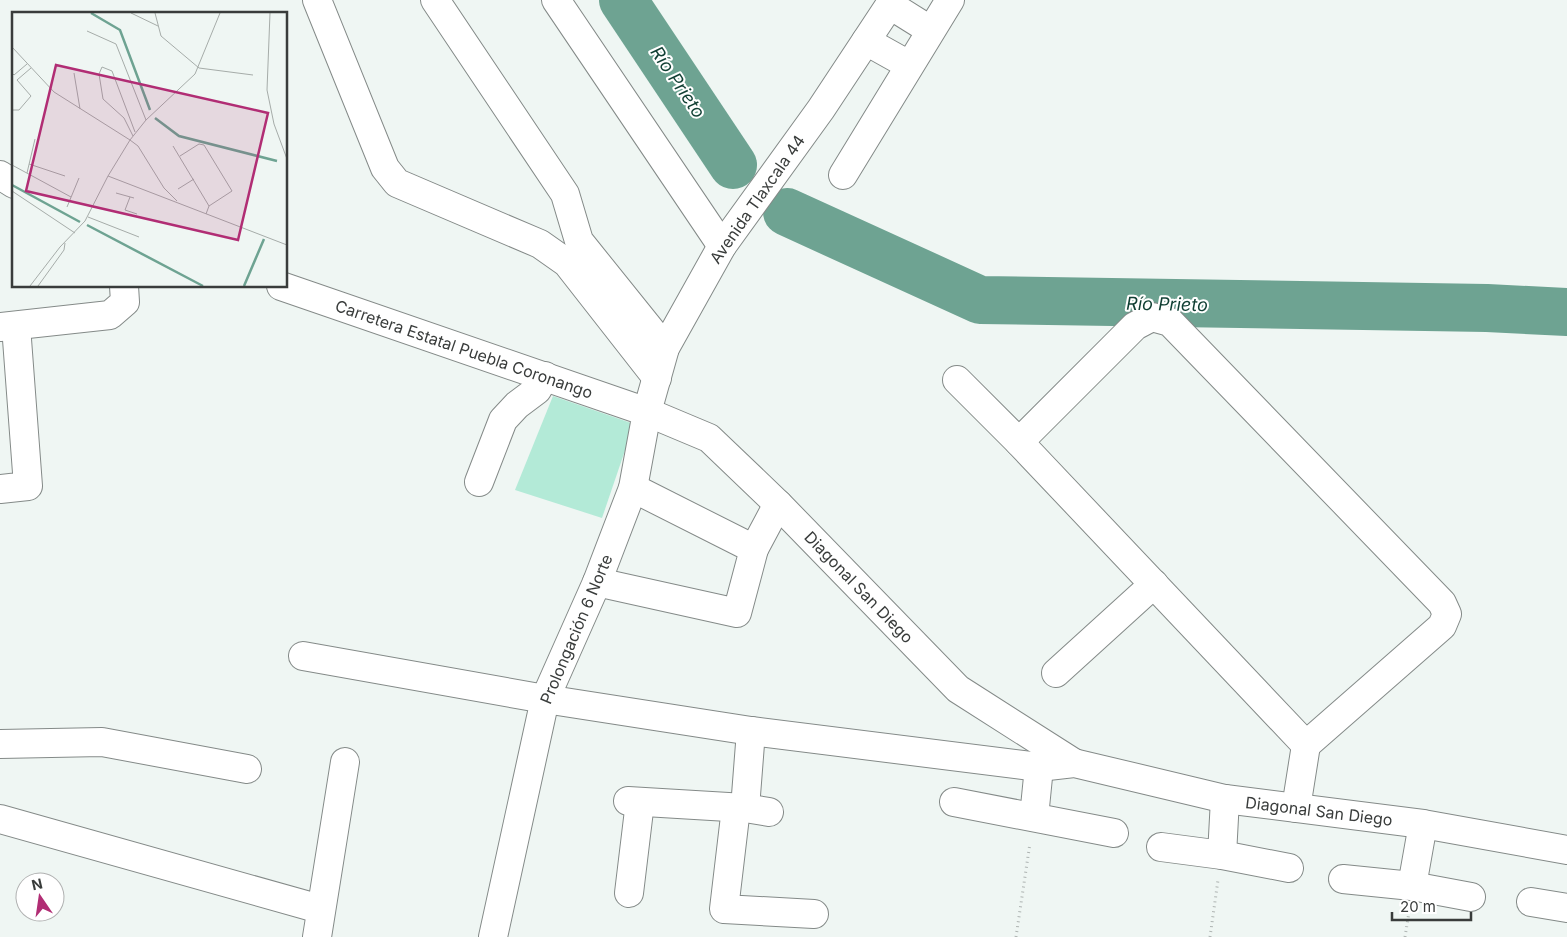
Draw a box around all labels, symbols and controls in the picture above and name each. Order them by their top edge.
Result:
inset map [12,12,288,288]
water label: Río Prieto [646,42,710,122]
street label: Avenida Tlaxcala 44 [705,131,809,267]
water label: Río Prieto [1126,293,1208,315]
street label: Carretera Estatal Puebla Coronango [333,295,595,403]
street label: Diagonal San Diego [800,527,918,647]
street label: Prolongación 6 Norte [535,551,617,707]
street label: Diagonal San Diego [1244,792,1394,830]
north arrow [15,872,65,922]
text: N [30,874,44,893]
scale bar [1392,890,1471,922]
text: 20 m [1400,897,1436,916]

